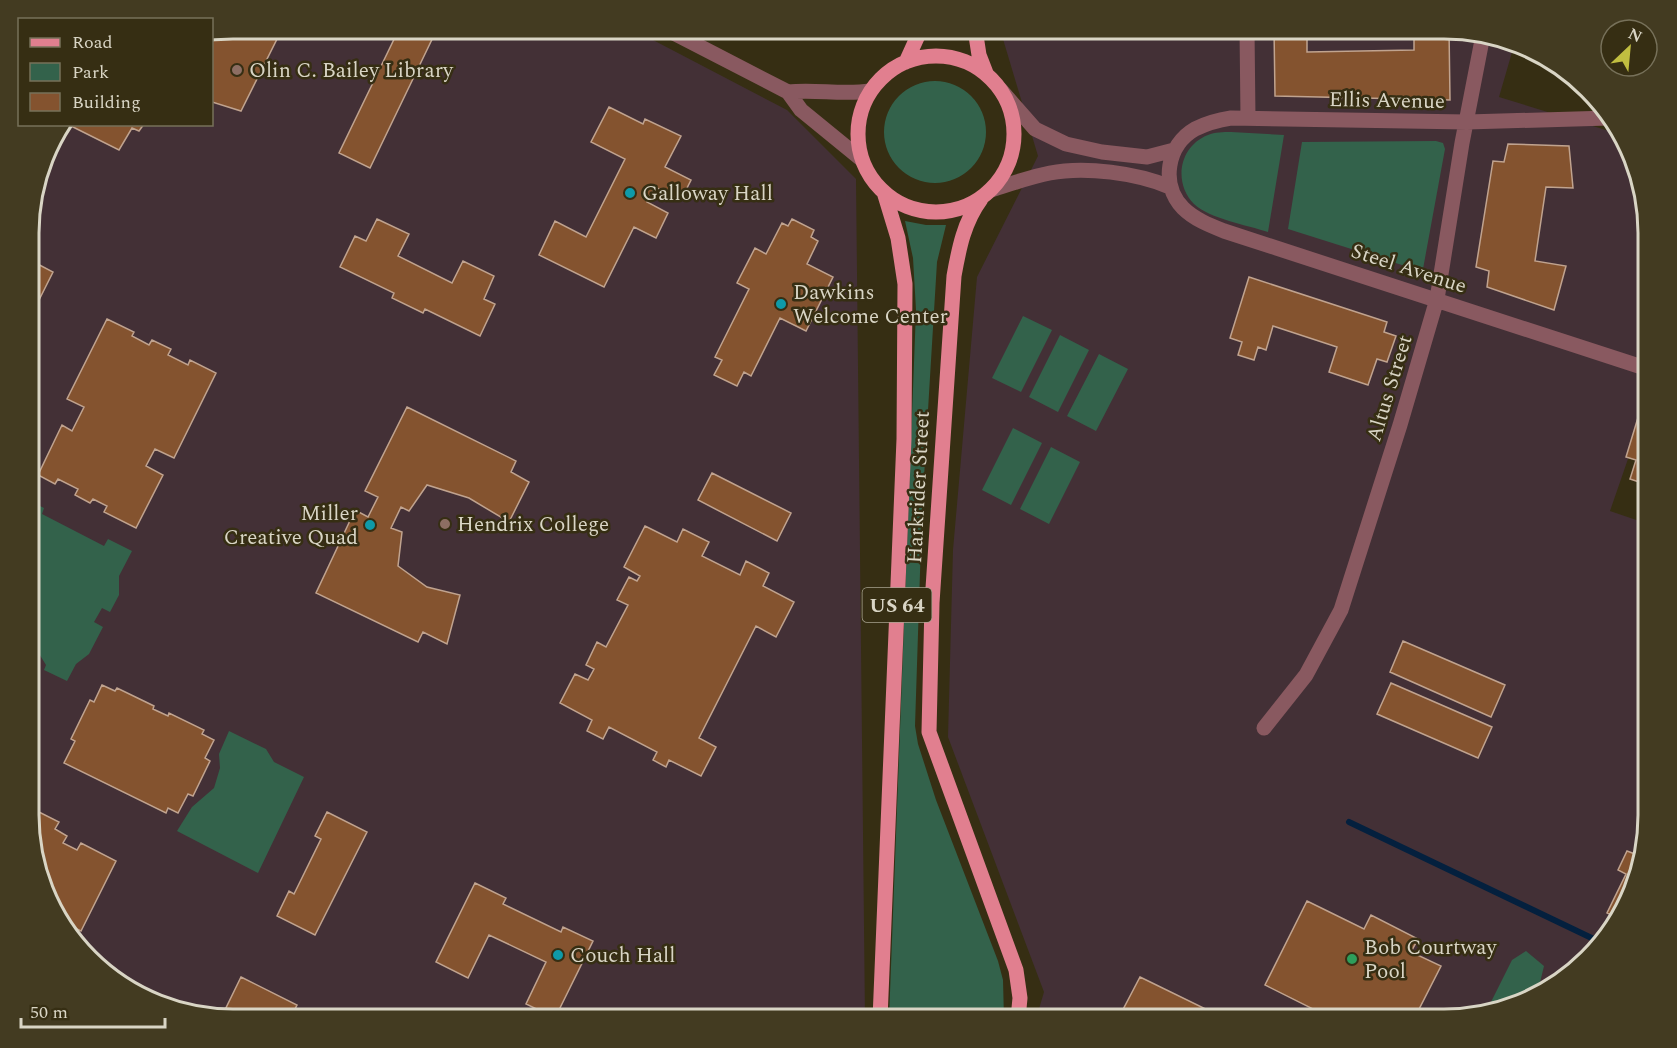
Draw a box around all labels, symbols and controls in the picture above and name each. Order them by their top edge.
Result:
legend [18,18,213,126]
north arrow [1599,18,1659,78]
text: N [1624,22,1646,49]
text: Road [72,29,113,56]
place label: Olin C. Bailey Library [249,55,454,87]
text: Park [72,59,109,86]
marker: Olin C. Bailey Library [230,63,244,77]
street label: Ellis Avenue [1329,84,1445,118]
text: Building [72,89,141,116]
place label: Galloway Hall [642,178,773,210]
marker: Galloway Hall [623,186,637,200]
street label: Steel Avenue [1347,235,1471,303]
place label: Dawkins Welcome Center [793,277,948,333]
marker: Dawkins Welcome Center [774,297,788,311]
street label: Altus Street [1359,331,1421,446]
street label: Harkrider Street [899,410,939,564]
place label: Miller Creative Quad [224,498,358,554]
place label: Hendrix College [457,509,609,541]
marker: Hendrix College [438,517,452,531]
marker: Miller Creative Quad [363,518,377,532]
road number: US 64 [862,588,932,622]
place label: Bob Courtway Pool [1364,932,1497,988]
place label: Couch Hall [570,940,675,972]
marker: Couch Hall [551,948,565,962]
marker: Bob Courtway Pool [1345,952,1359,966]
scale bar [21,991,165,1029]
text: 50 m [30,999,68,1026]

